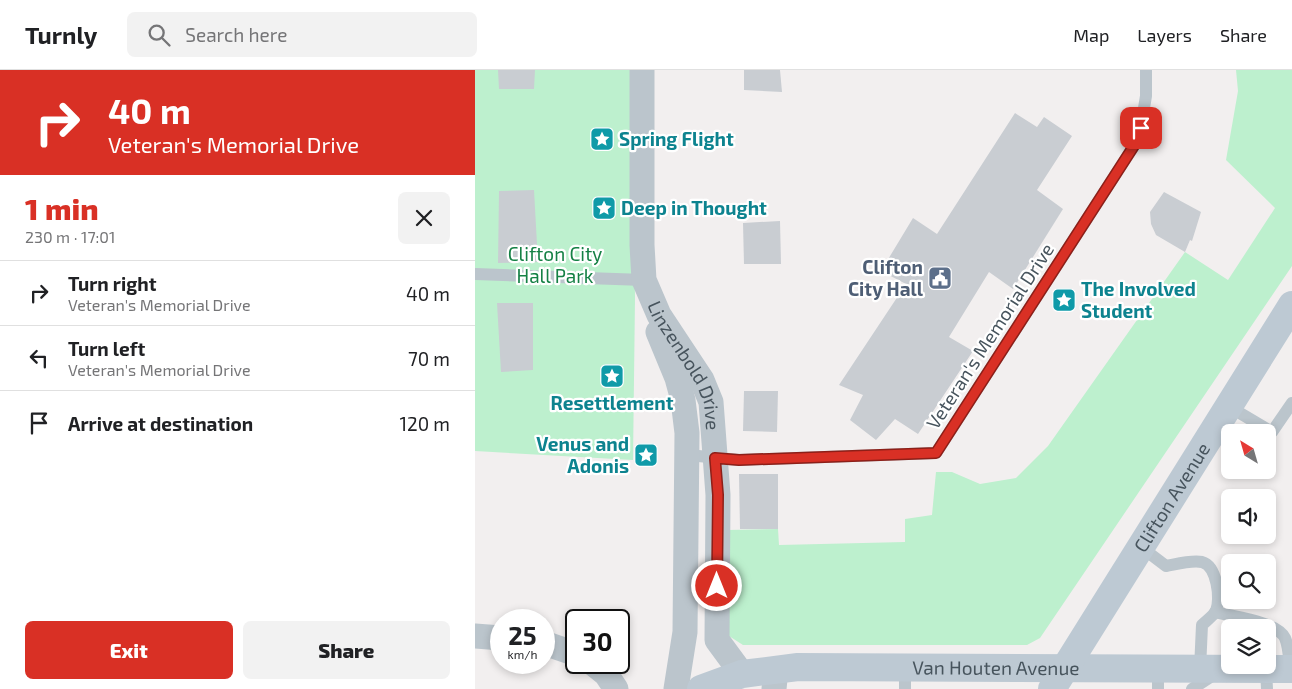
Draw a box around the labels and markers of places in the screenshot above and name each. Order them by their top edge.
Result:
pin [1120,107,1162,149]
place icon: Spring Flight [589,126,615,152]
place label: Spring Flight [619,127,734,150]
place icon: Deep in Thought [591,195,617,221]
place label: Deep in Thought [621,196,767,219]
place label: Clifton City Hall [848,255,924,301]
public building icon: Clifton City Hall [927,265,953,291]
place label: The Involved Student [1081,277,1196,322]
place icon: The Involved Student [1051,287,1077,313]
place icon: Resettlement [599,363,625,389]
place label: Resettlement [551,391,674,414]
place label: Venus and Adonis [536,432,629,477]
place icon: Venus and Adonis [633,442,659,468]

